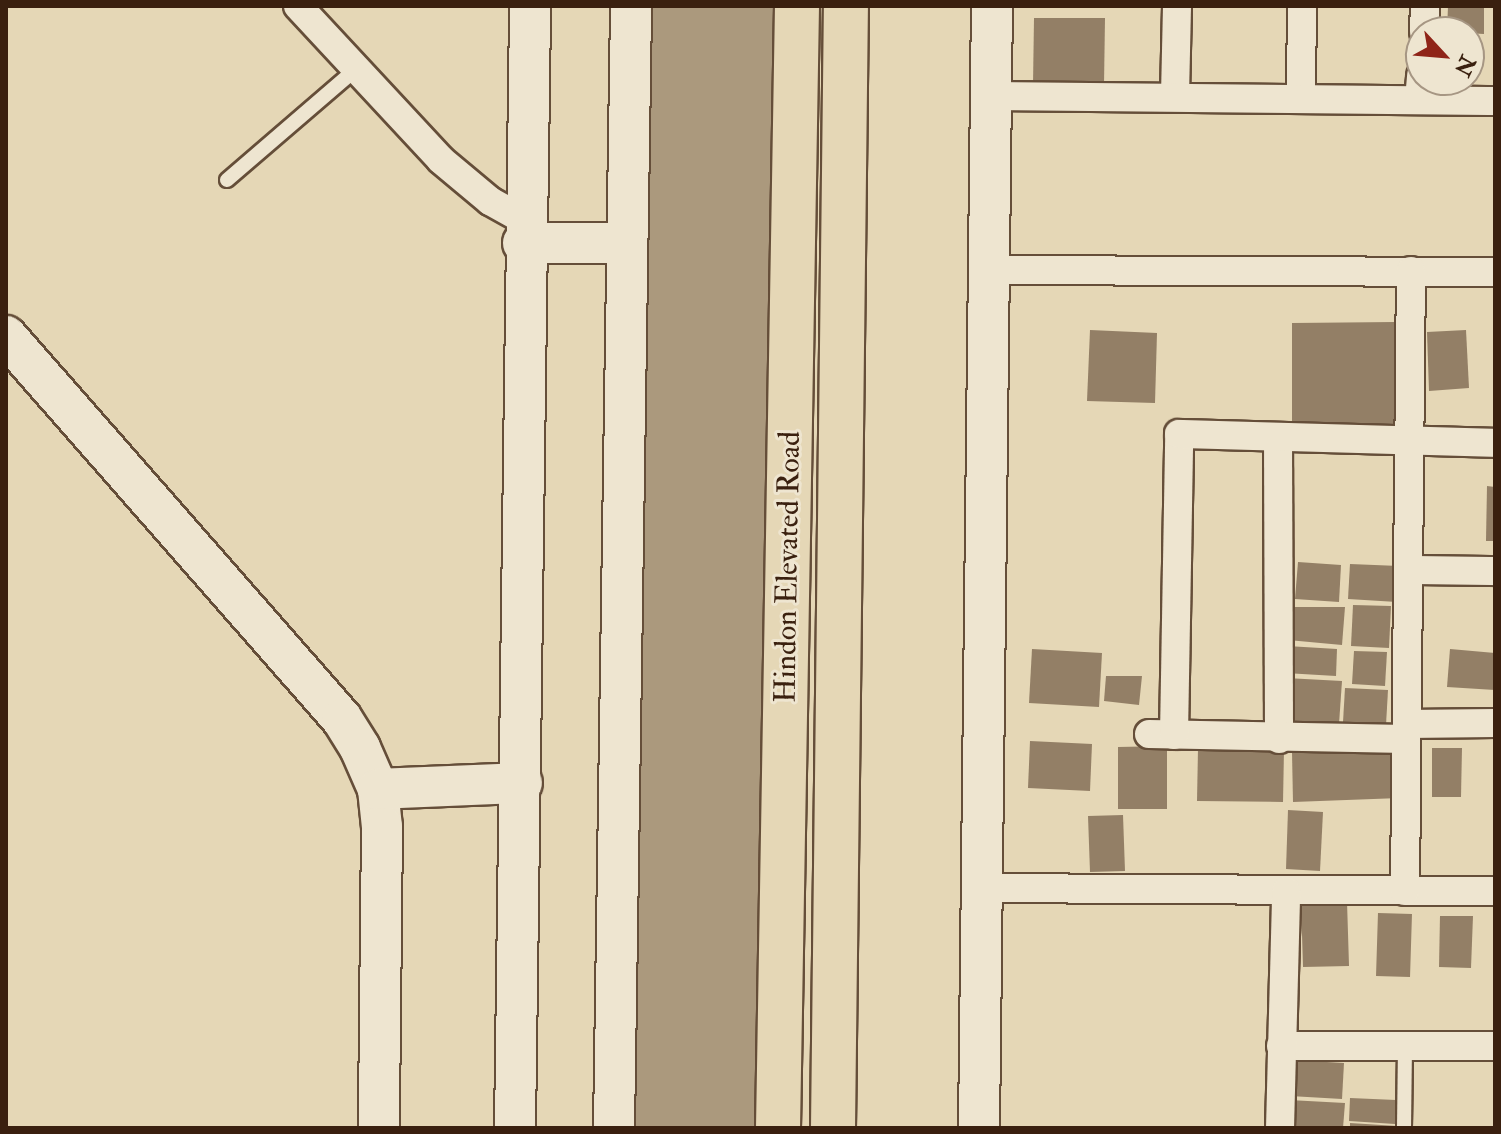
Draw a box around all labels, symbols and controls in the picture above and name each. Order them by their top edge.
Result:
north arrow [1405,16,1485,96]
text: N [1448,51,1482,81]
street label: Hindon Elevated Road [768,431,808,703]

